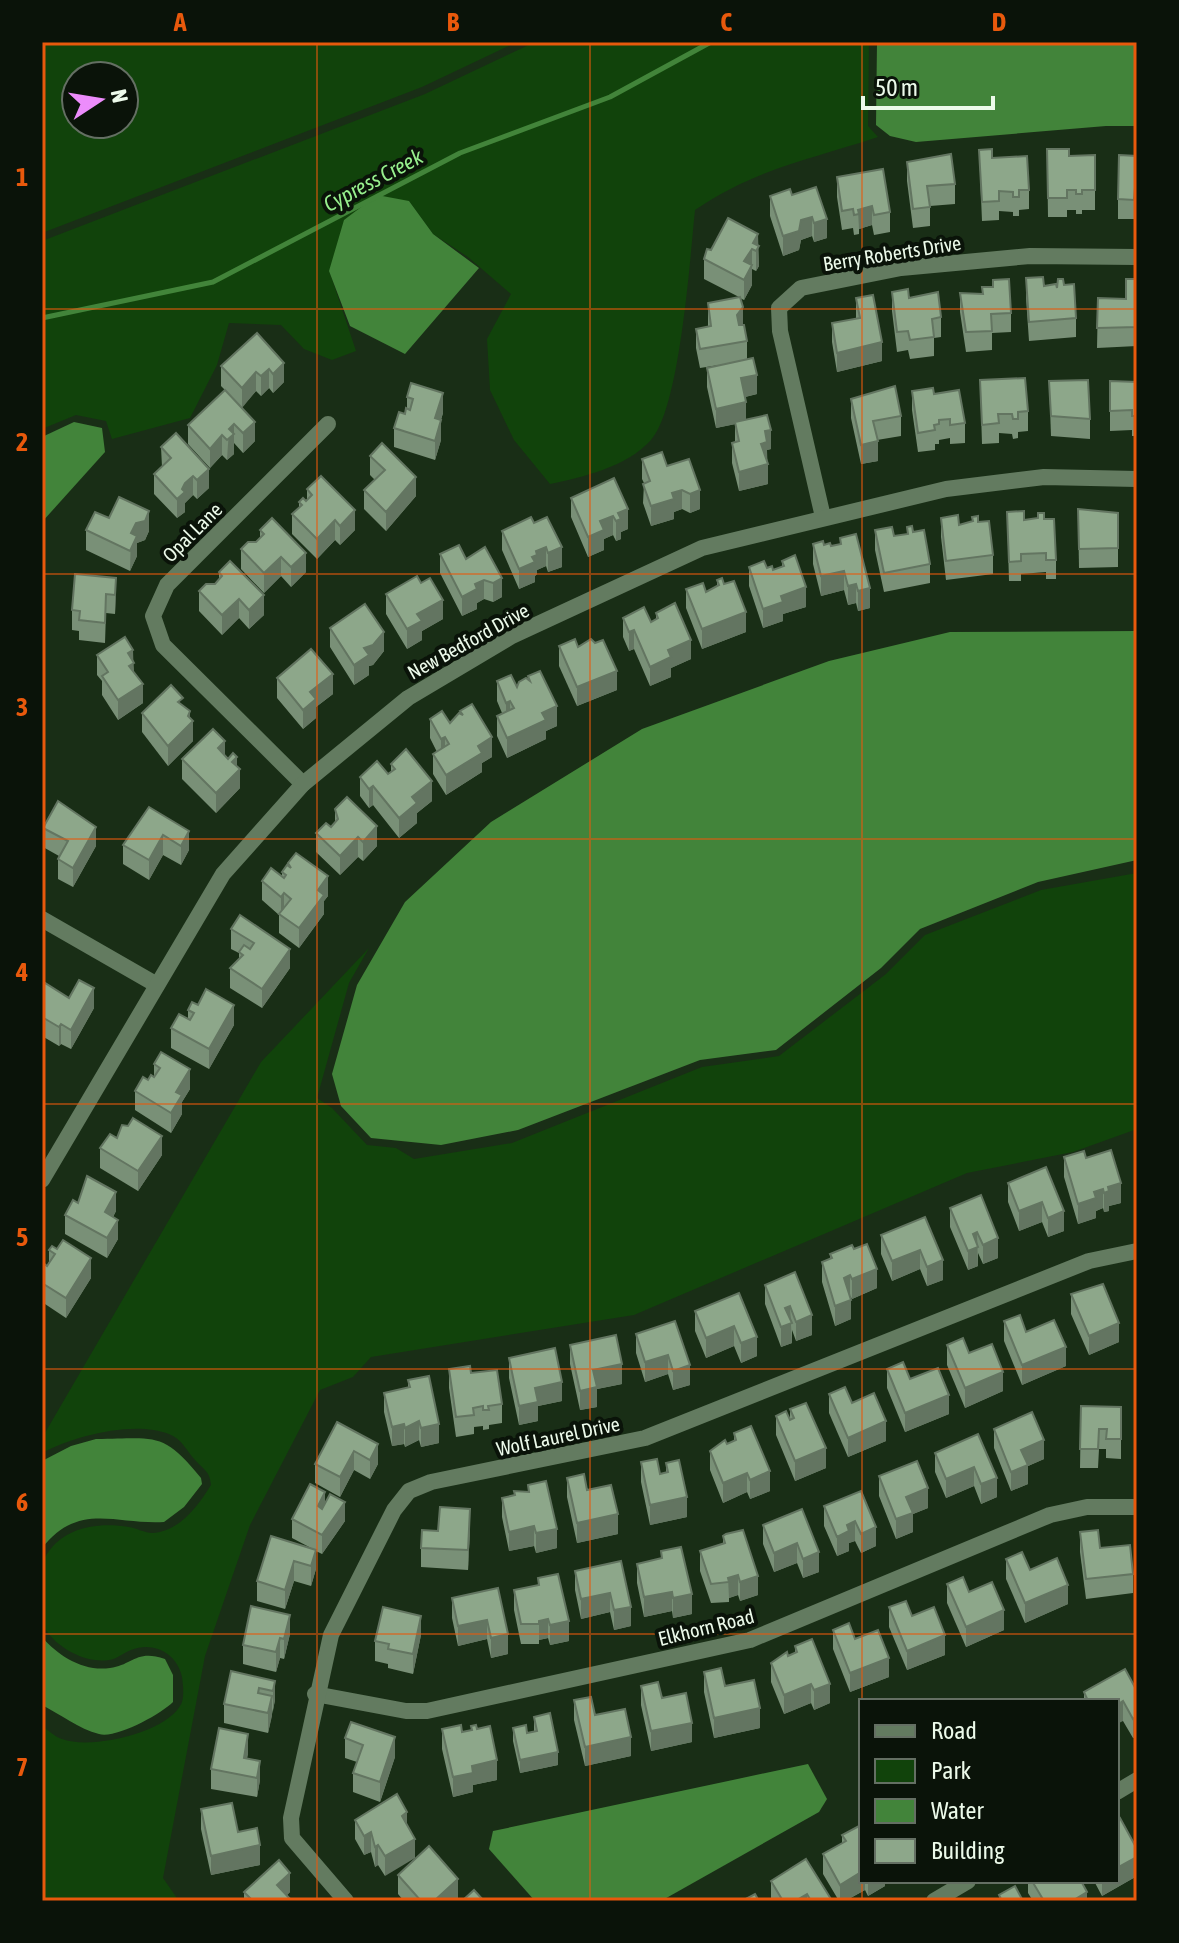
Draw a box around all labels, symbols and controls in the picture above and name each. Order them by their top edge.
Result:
text: A [173,7,187,37]
text: B [447,7,460,37]
text: C [720,7,732,37]
text: D [992,7,1006,37]
north arrow [60,60,140,140]
scale bar [863,60,993,110]
text: 50 m [875,74,918,101]
text: N [105,87,134,105]
water label: Cypress Creek [319,143,427,217]
text: 1 [16,162,28,192]
street label: Berry Roberts Drive [821,231,963,275]
text: 2 [16,427,28,457]
street label: Opal Lane [158,498,226,566]
street label: New Bedford Drive [403,598,533,684]
text: 3 [16,692,28,722]
text: 4 [15,957,28,987]
text: 5 [16,1222,28,1252]
street label: Wolf Laurel Drive [494,1412,622,1460]
text: 6 [16,1487,28,1517]
street label: Elkhorn Road [656,1604,756,1650]
legend [859,1699,1119,1883]
text: Road [931,1717,977,1744]
text: 7 [16,1752,28,1782]
text: Park [931,1757,972,1784]
text: Water [931,1797,984,1824]
text: Building [931,1837,1005,1864]

